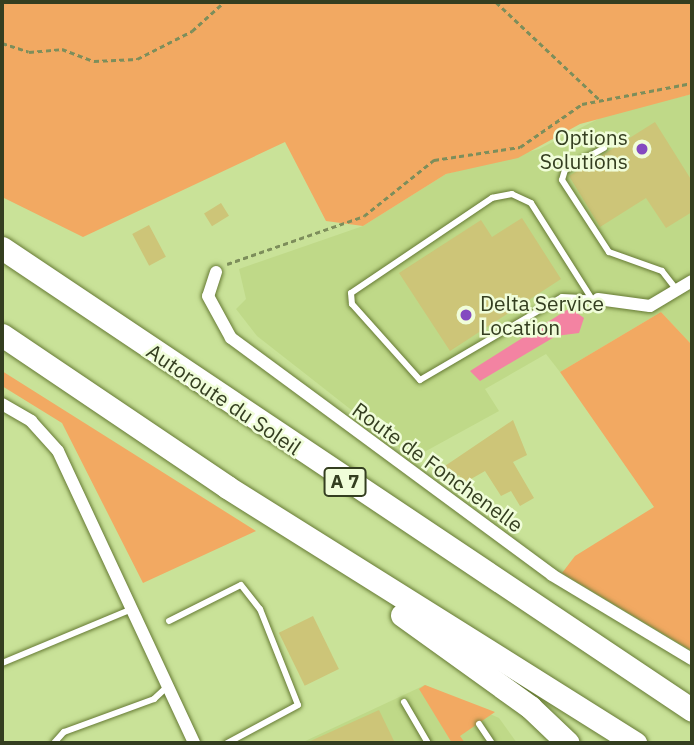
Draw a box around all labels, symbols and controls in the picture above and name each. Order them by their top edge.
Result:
place label: Options Solutions [540,124,628,174]
marker: Options Solutions [634,141,650,157]
place label: Delta Service Location [480,290,604,340]
marker: Delta Service Location [458,307,474,323]
street label: Autoroute du Soleil [142,338,306,460]
street label: Route de Fonchenelle [348,397,528,537]
road number: A 7 [322,467,368,498]

